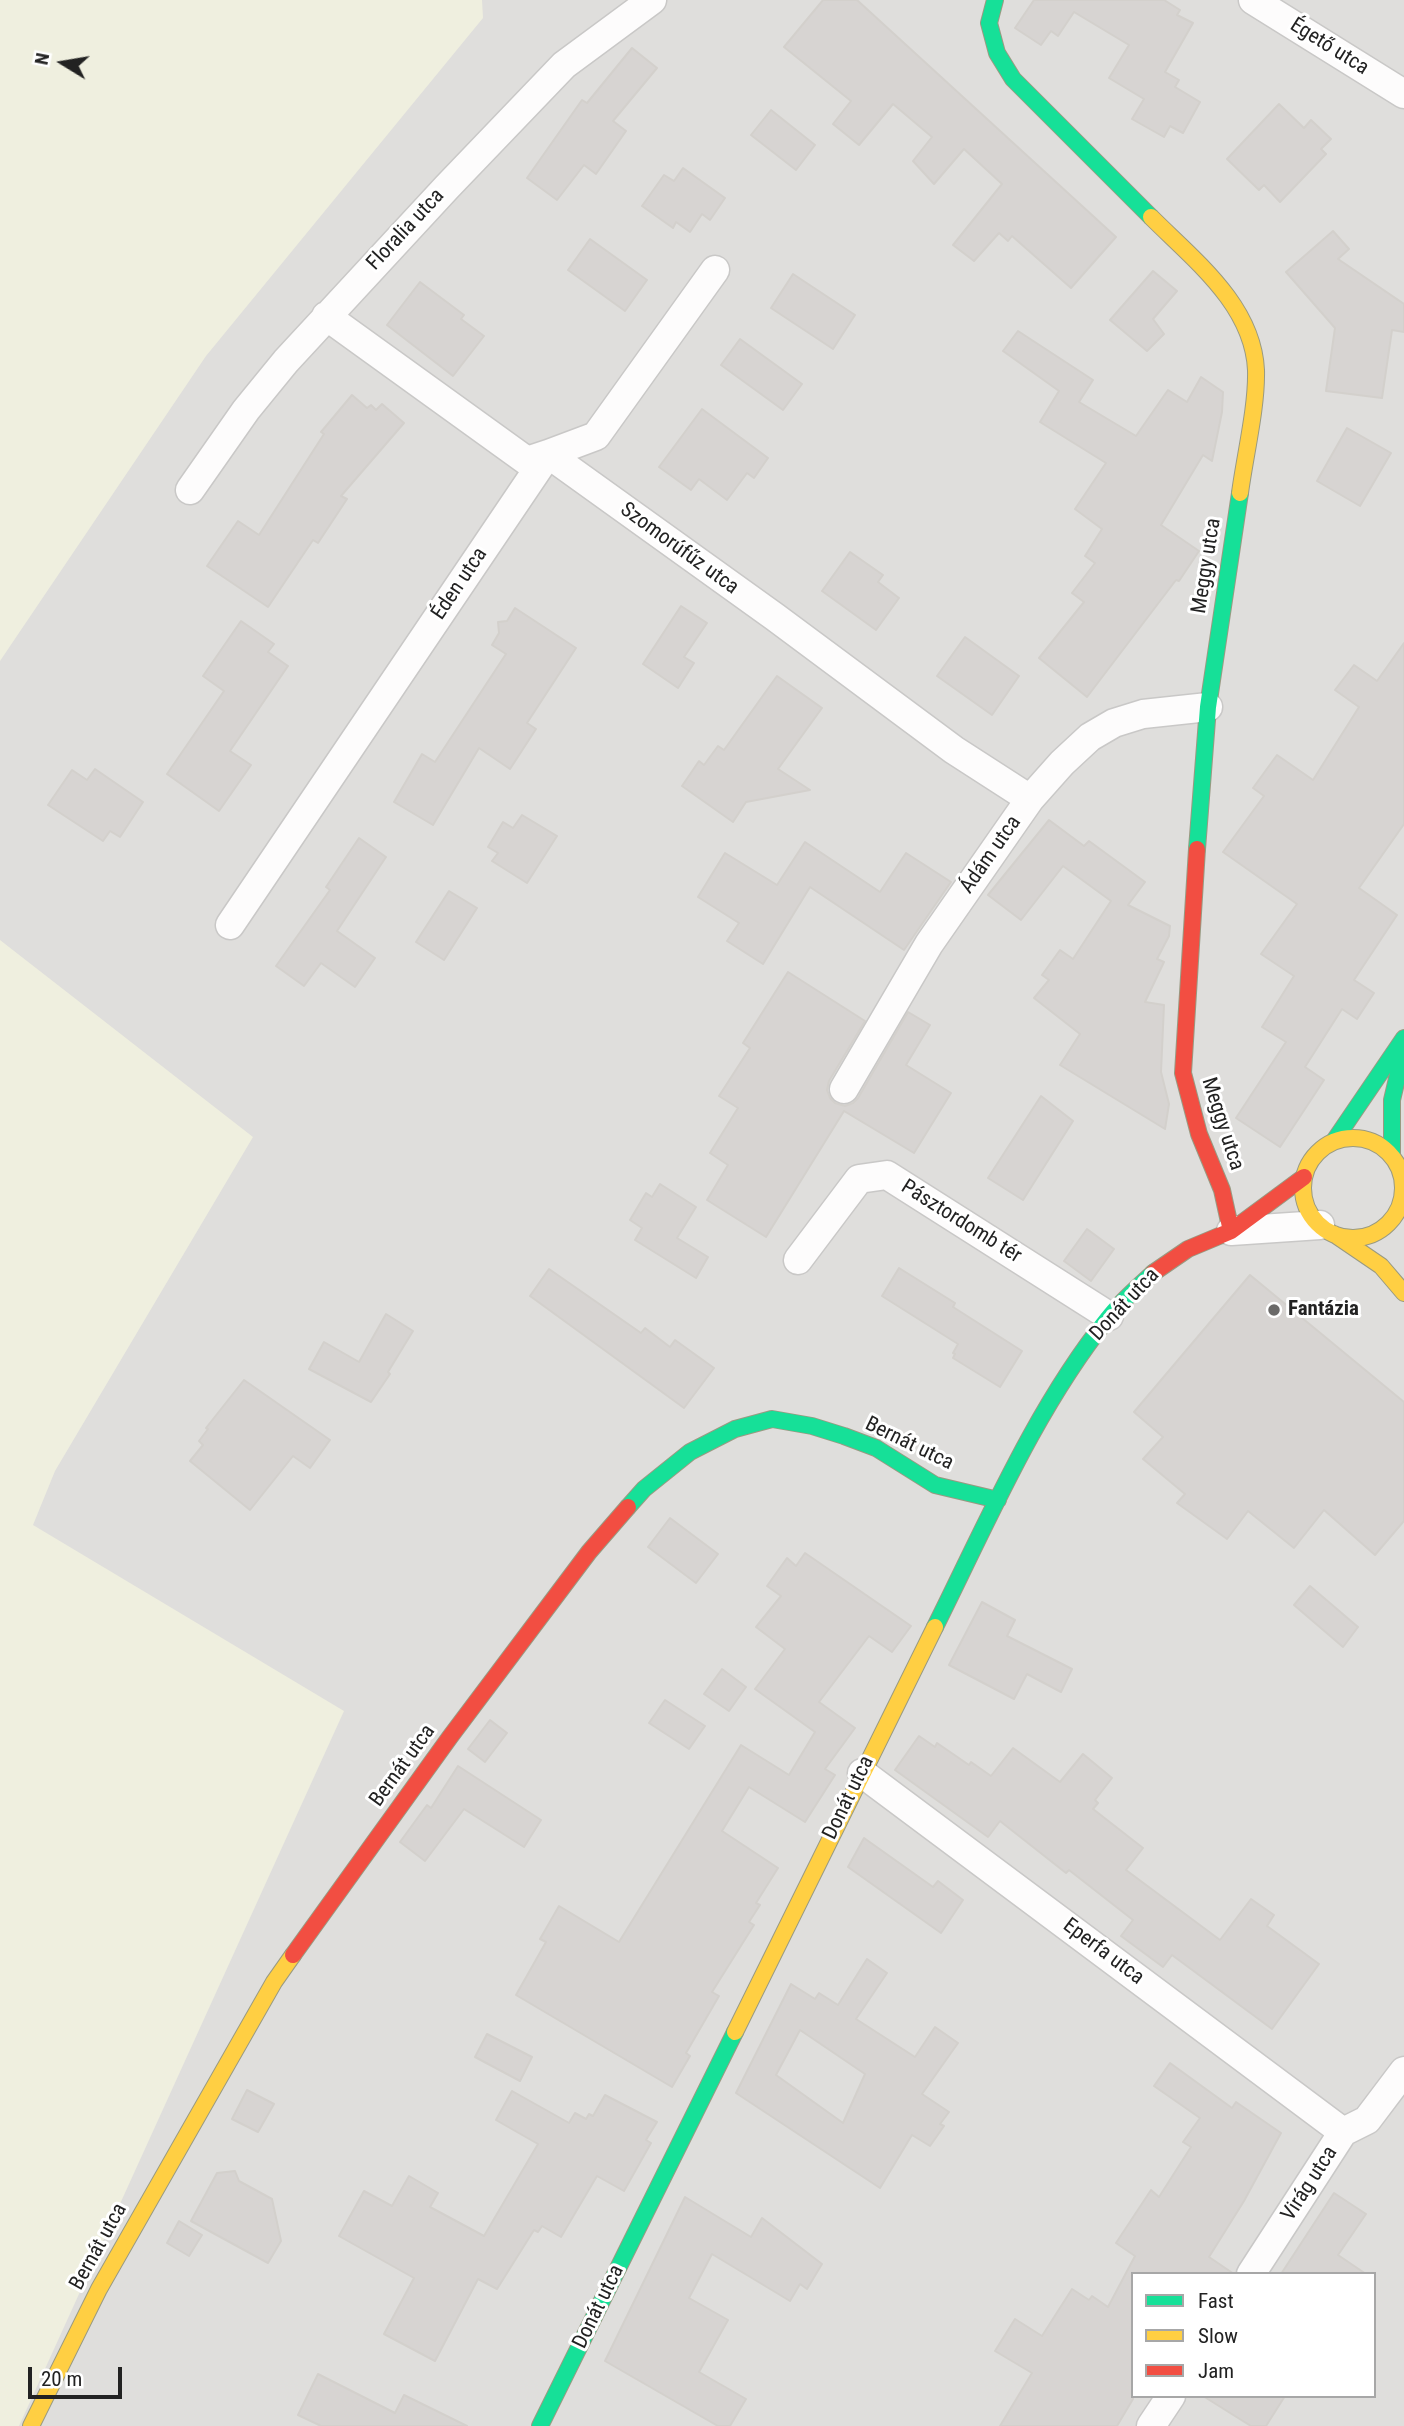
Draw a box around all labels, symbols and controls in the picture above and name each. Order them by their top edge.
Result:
street label: Égető utca [1285,13,1373,81]
north arrow [28,28,98,98]
text: N [29,51,54,67]
street label: Floralia utca [362,184,450,276]
street label: Szomorúfűz utca [615,498,743,600]
street label: Meggy utca [1187,517,1227,615]
street label: Éden utca [427,543,493,625]
street label: Ádám utca [955,811,1027,899]
street label: Meggy utca [1195,1074,1249,1174]
street label: Pásztordomb tér [896,1175,1026,1269]
street label: Donát utca [1085,1264,1165,1346]
place label: Fantázia [1288,1297,1359,1323]
marker: Fantázia [1266,1302,1282,1318]
street label: Bernát utca [861,1412,957,1476]
street label: Bernát utca [365,1720,441,1812]
street label: Donát utca [818,1752,880,1844]
street label: Eperfa utca [1058,1913,1148,1991]
street label: Virág utca [1277,2142,1343,2226]
street label: Bernát utca [65,2199,133,2295]
street label: Donát utca [568,2261,630,2353]
legend [1131,2272,1376,2398]
text: Fast [1198,2289,1234,2313]
text: Slow [1198,2324,1238,2348]
scale bar [32,2352,126,2396]
text: Jam [1198,2359,1234,2383]
text: 20 m [41,2367,82,2391]

